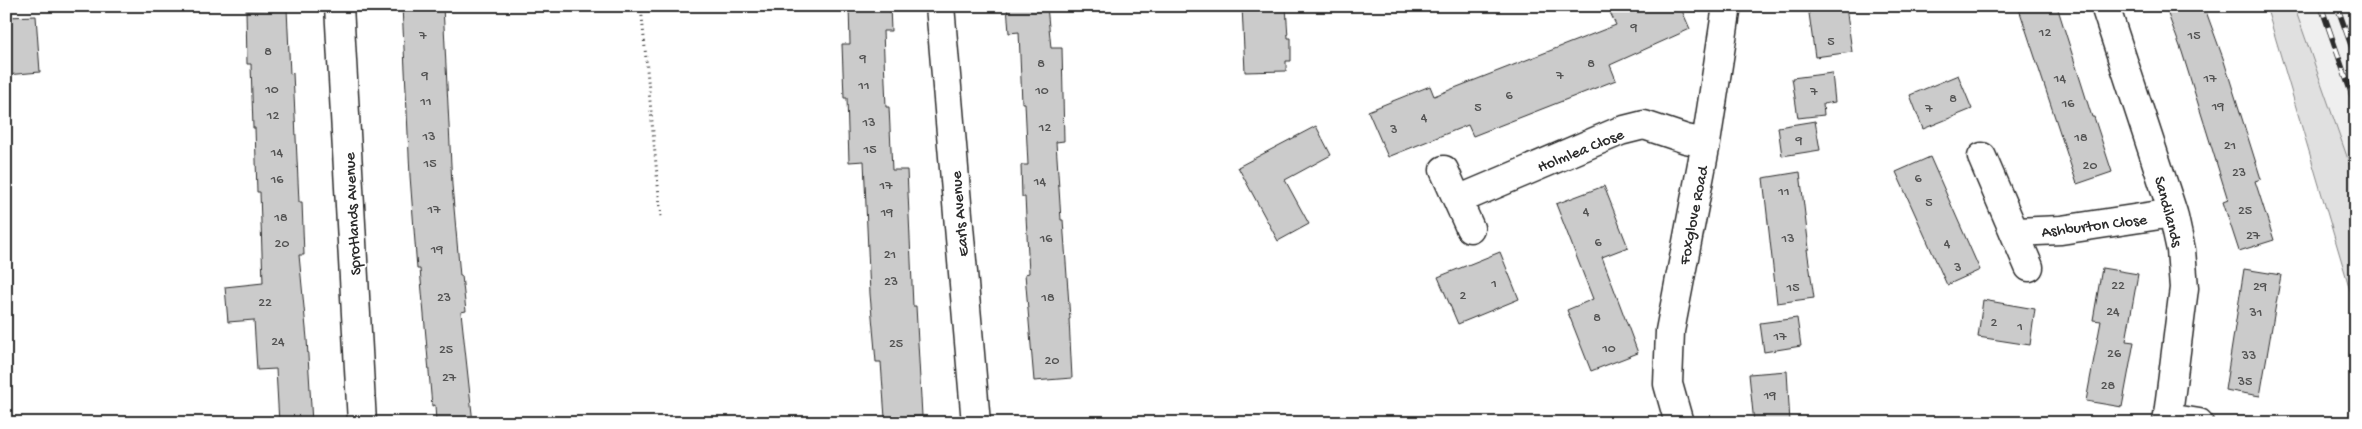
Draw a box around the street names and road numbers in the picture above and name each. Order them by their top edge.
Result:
street label: Holmlea Close [1535,126,1628,178]
street label: Sprotlands Avenue [342,151,367,276]
street label: Foxglove Road [1676,163,1715,267]
street label: Earls Avenue [948,169,975,257]
street label: Sandilands [2148,175,2185,250]
street label: Ashburton Close [2040,211,2149,243]

